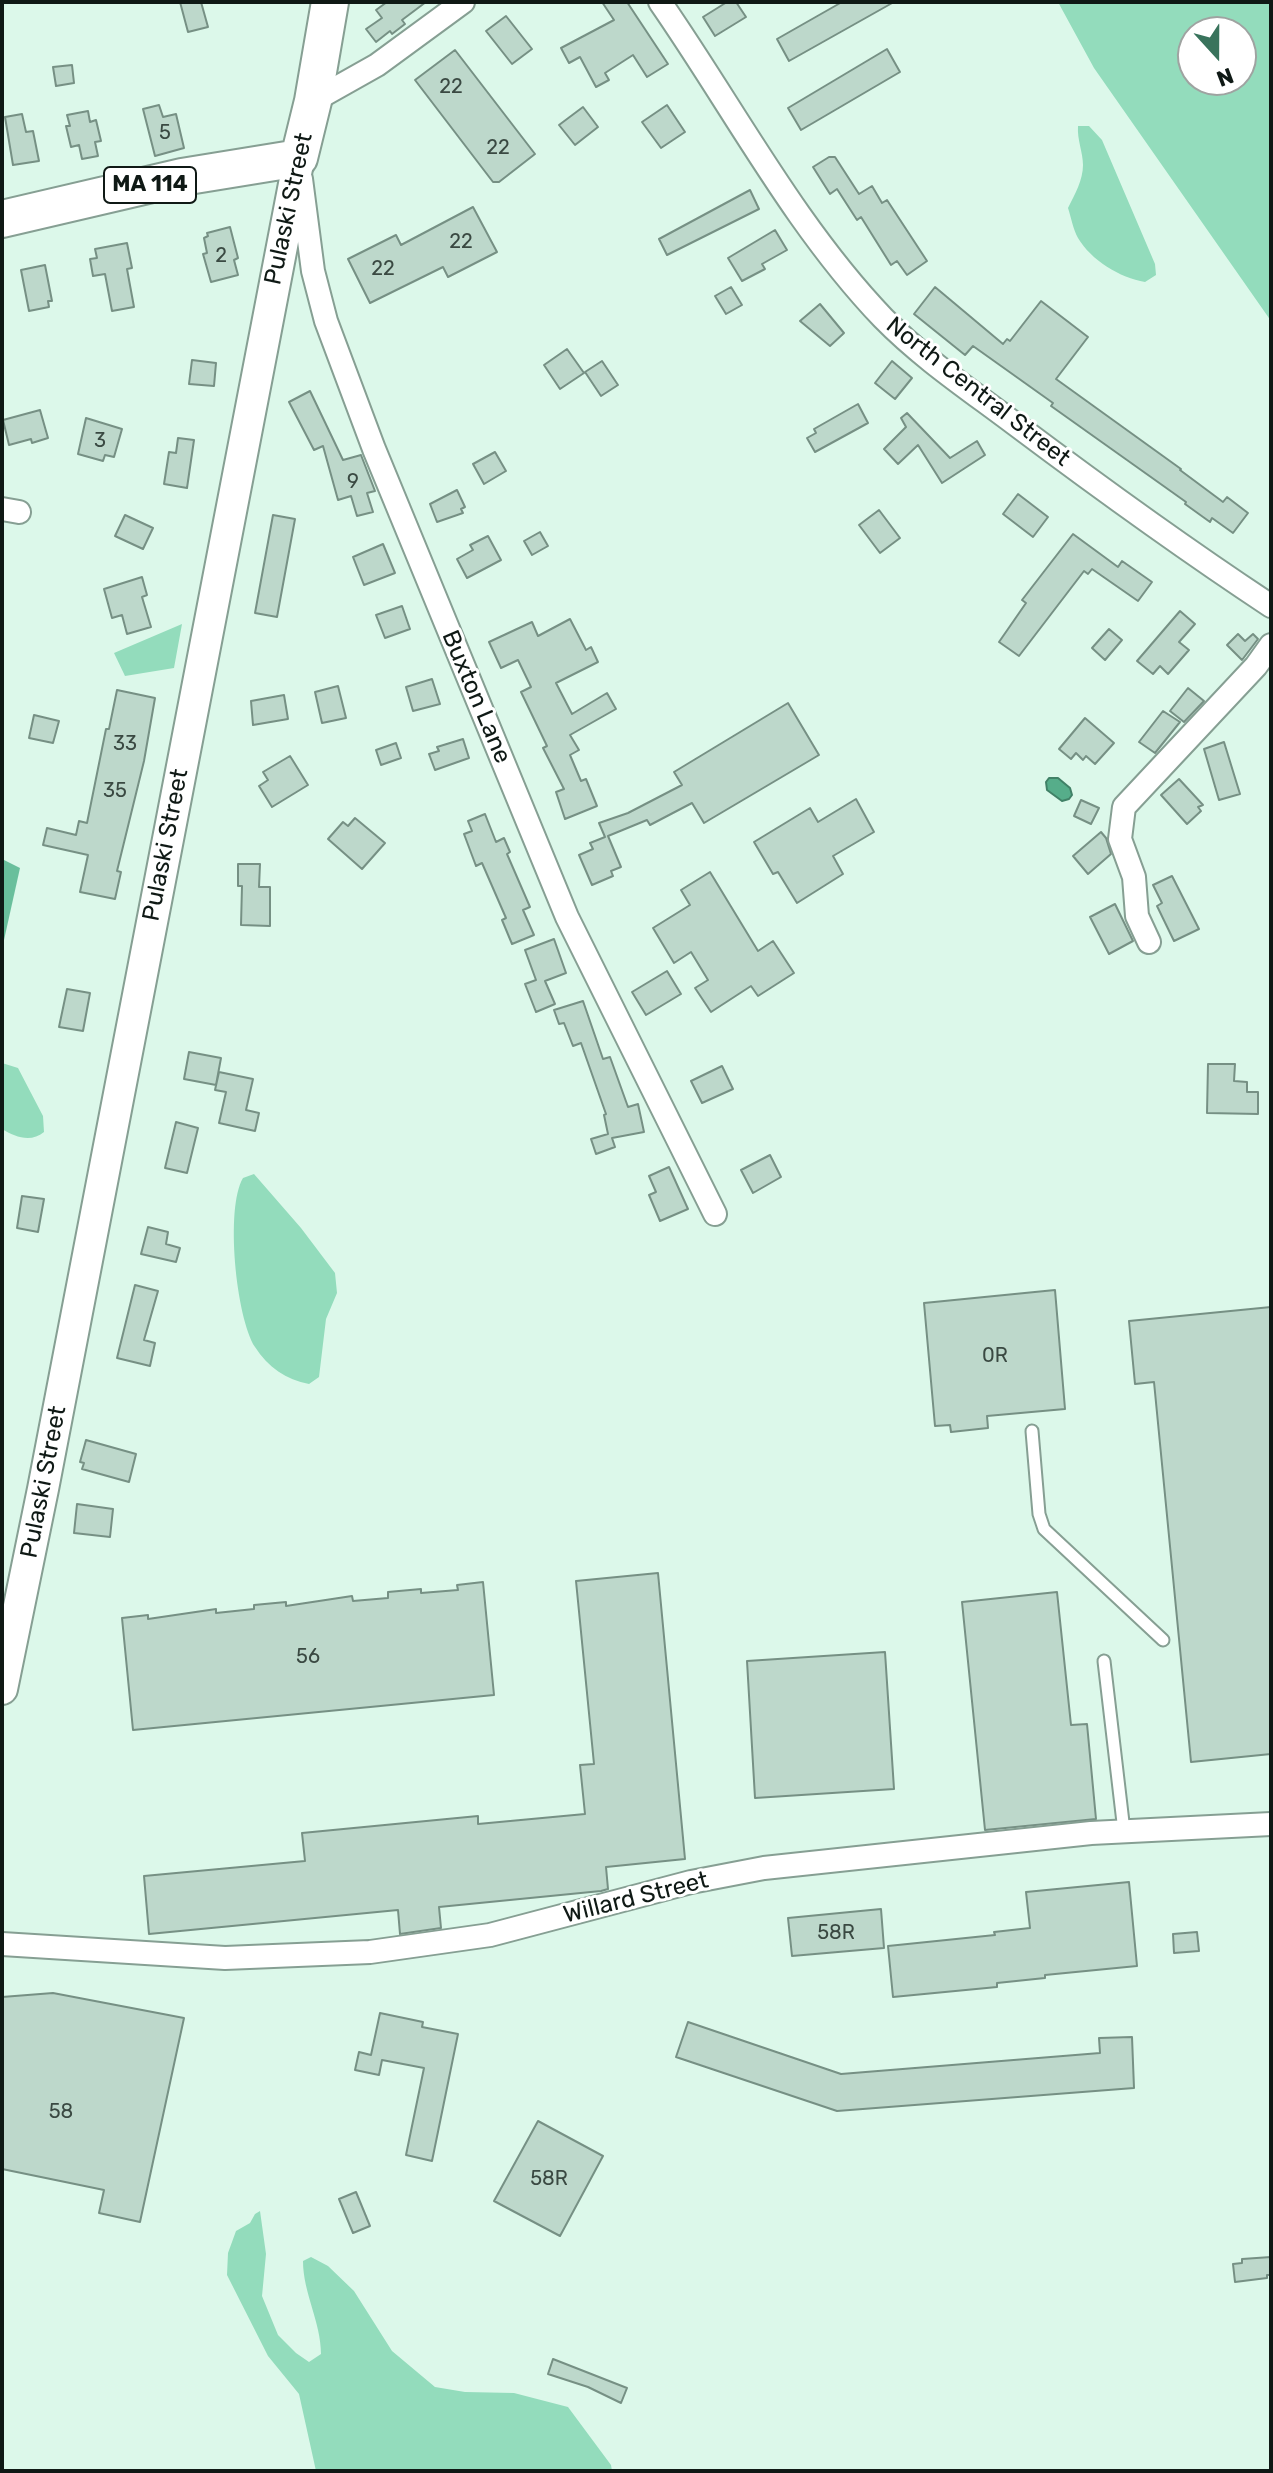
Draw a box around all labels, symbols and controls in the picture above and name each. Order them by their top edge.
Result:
north arrow [1177,16,1257,96]
text: N [1213,62,1237,92]
house number: 22 [439,75,463,99]
house number: 5 [159,121,171,145]
street label: Pulaski Street [259,130,319,288]
house number: 22 [486,136,510,160]
road number: MA 114 [104,167,196,203]
house number: 22 [449,230,473,254]
house number: 2 [215,244,227,268]
house number: 22 [371,257,395,281]
street label: North Central Street [880,311,1076,473]
house number: 3 [94,429,106,453]
house number: 9 [347,470,359,494]
street label: Buxton Lane [435,626,517,768]
house number: 33 [113,732,137,756]
street label: Pulaski Street [137,766,195,924]
house number: 35 [103,779,127,803]
house number: 0R [982,1344,1008,1368]
street label: Pulaski Street [15,1403,73,1561]
house number: 56 [296,1645,320,1669]
street label: Willard Street [561,1866,711,1930]
house number: 58R [817,1921,855,1945]
house number: 58 [49,2100,73,2124]
house number: 58R [530,2167,568,2191]

